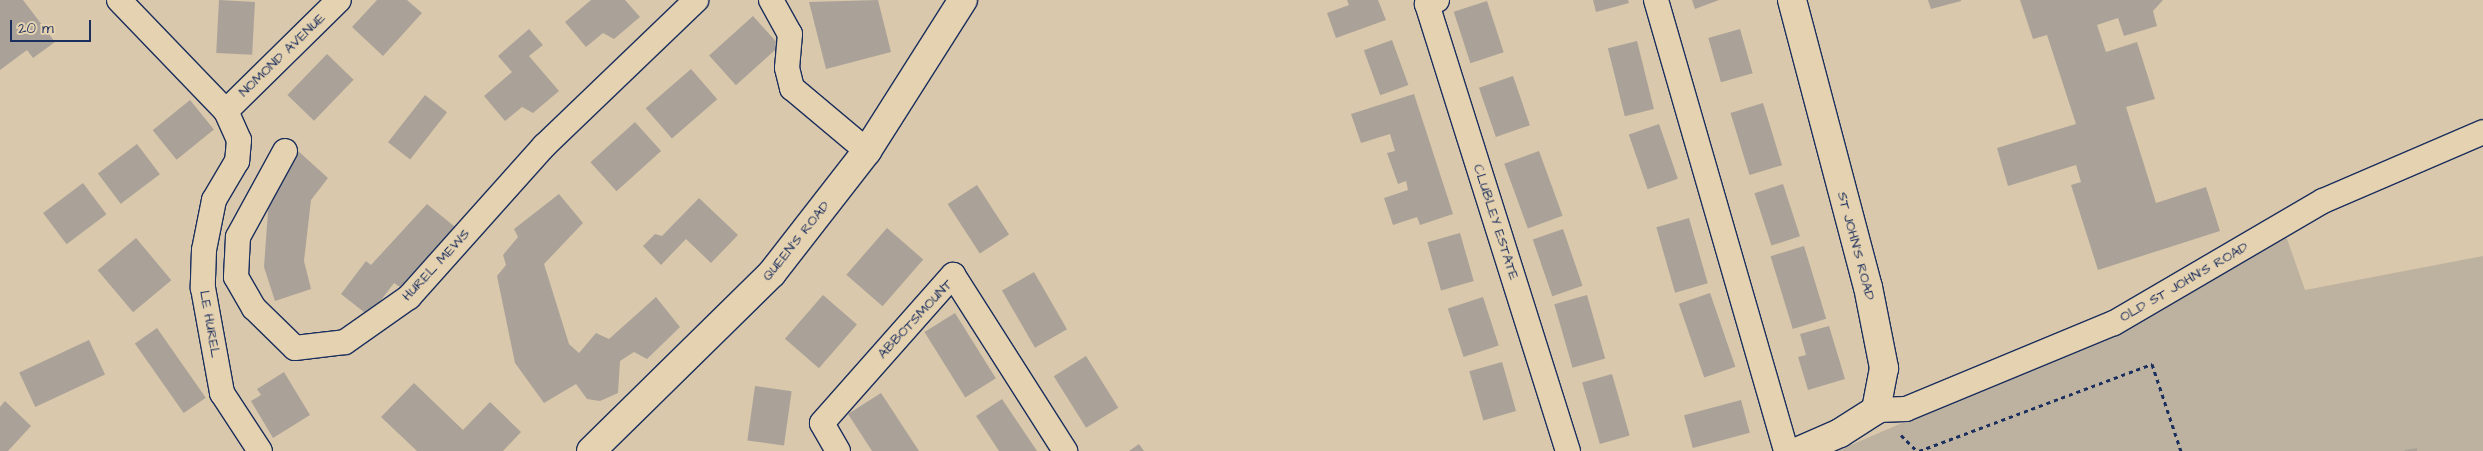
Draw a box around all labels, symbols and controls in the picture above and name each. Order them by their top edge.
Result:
scale bar [12,10,94,42]
street label: NOMOND AVENUE [235,10,329,100]
text: 20 m [18,18,54,39]
street label: CLUBLEY ESTATE [1469,162,1523,282]
street label: ST JOHN'S ROAD [1833,190,1879,302]
street label: QUEEN'S ROAD [759,198,833,284]
street label: HUREL MEWS [399,226,473,304]
street label: OLD ST JOHN'S ROAD [2117,238,2251,326]
street label: ABBOTSMOUNT [874,276,956,362]
street label: LE HUREL [196,289,224,359]

